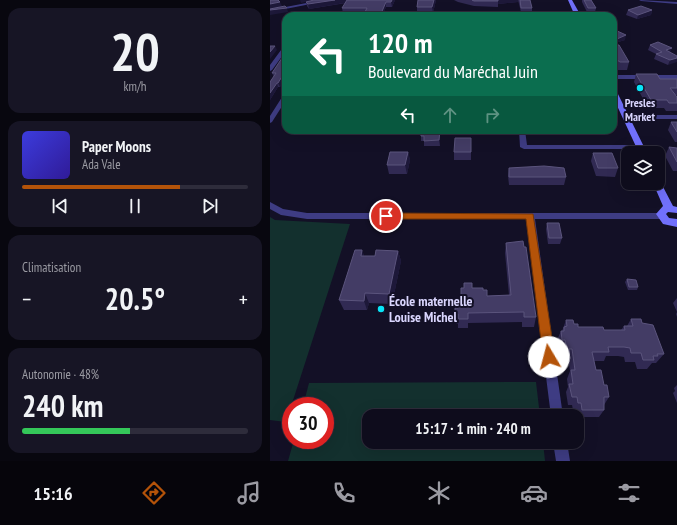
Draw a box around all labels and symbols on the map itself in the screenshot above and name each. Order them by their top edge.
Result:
marker: Presles Market [635,83,645,93]
place label: Presles Market [625,95,655,124]
pin [369,199,403,233]
place label: École maternelle Louise Michel [389,292,473,326]
marker: École maternelle Louise Michel [376,304,386,314]
position arrow [528,336,570,378]
speed limit sign: 30 [282,397,334,449]

